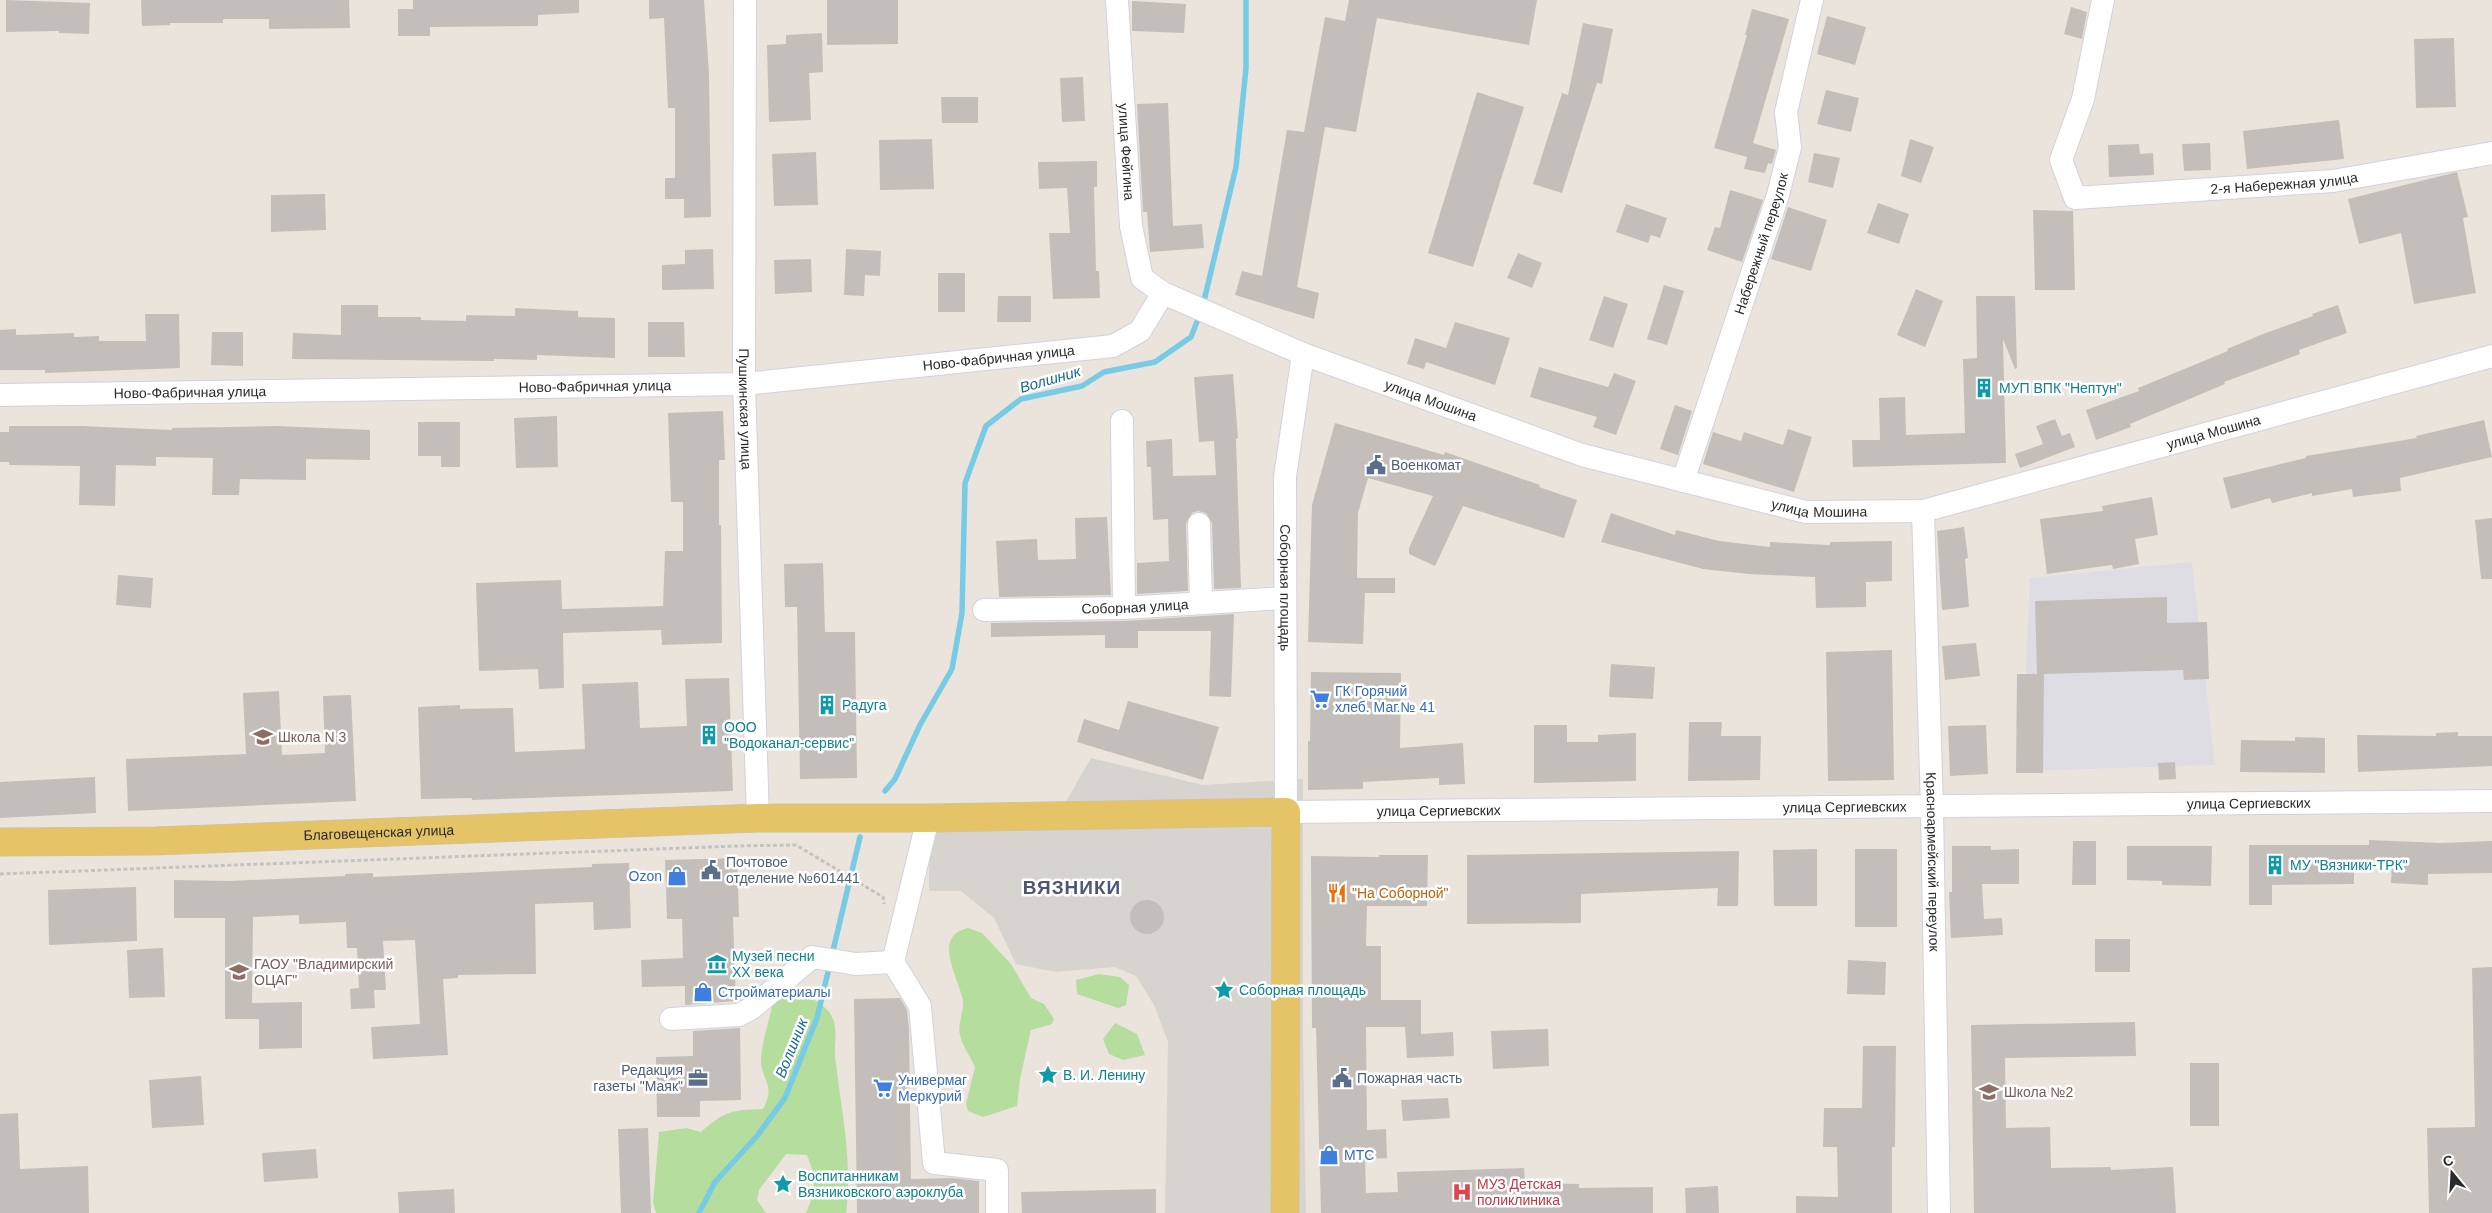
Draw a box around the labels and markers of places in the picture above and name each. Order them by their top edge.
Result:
building icon: МУП ВПК "Нептун" [1973,377,1995,399]
place label: МУП ВПК "Нептун" [1999,380,2122,396]
public building icon: Военкомат [1365,454,1387,476]
place label: Военкомат [1391,457,1462,473]
place label: ГК Горячий хлеб. Маг.№ 41 [1335,683,1435,715]
supermarket icon: ГК Горячий хлеб. Маг.№ 41 [1309,688,1331,710]
building icon: Радуга [816,694,838,716]
place label: Радуга [842,697,887,713]
place label: ООО "Водоканал-сервис" [724,719,854,751]
building icon: ООО "Водоканал-сервис" [698,724,720,746]
school or university icon: Школа N 3 [252,726,274,748]
place label: Школа N 3 [278,729,346,745]
place label: Почтовое отделение №601441 [726,854,860,886]
building icon: МУ "Вязники-ТРК" [2264,854,2286,876]
place label: МУ "Вязники-ТРК" [2290,857,2408,873]
public building icon: Почтовое отделение №601441 [700,859,722,881]
shop icon: Ozon [666,865,688,887]
place label: Ozon [629,868,662,884]
restaurant icon: "На Соборной" [1326,882,1348,904]
place label: "На Соборной" [1352,885,1449,901]
place label: Музей песни XX века [732,948,815,980]
museum icon: Музей песни XX века [706,953,728,975]
place label: ГАОУ "Владимирский ОЦАГ" [254,956,393,988]
school or university icon: ГАОУ "Владимирский ОЦАГ" [228,961,250,983]
place icon: Соборная площадь [1213,979,1235,1001]
shop icon: Стройматериалы [692,981,714,1003]
place label: Соборная площадь [1239,982,1366,998]
place label: Стройматериалы [718,984,831,1000]
place label: Редакция газеты "Маяк" [593,1062,683,1094]
place icon: В. И. Ленину [1037,1064,1059,1086]
office icon: Редакция газеты "Маяк" [687,1067,709,1089]
place label: В. И. Ленину [1063,1067,1145,1083]
public building icon: Пожарная часть [1331,1067,1353,1089]
place label: Пожарная часть [1357,1070,1462,1086]
place label: Универмаг Меркурий [898,1072,967,1104]
supermarket icon: Универмаг Меркурий [872,1077,894,1099]
school or university icon: Школа №2 [1978,1081,2000,1103]
place label: Школа №2 [2004,1084,2073,1100]
shop icon: МТС [1318,1144,1340,1166]
place label: МТС [1344,1147,1374,1163]
place label: Воспитанникам Вязниковского аэроклуба [798,1168,963,1200]
place icon: Воспитанникам Вязниковского аэроклуба [772,1173,794,1195]
place label: МУЗ Детская поликлиника [1477,1176,1561,1208]
hospital icon: МУЗ Детская поликлиника [1451,1181,1473,1203]

